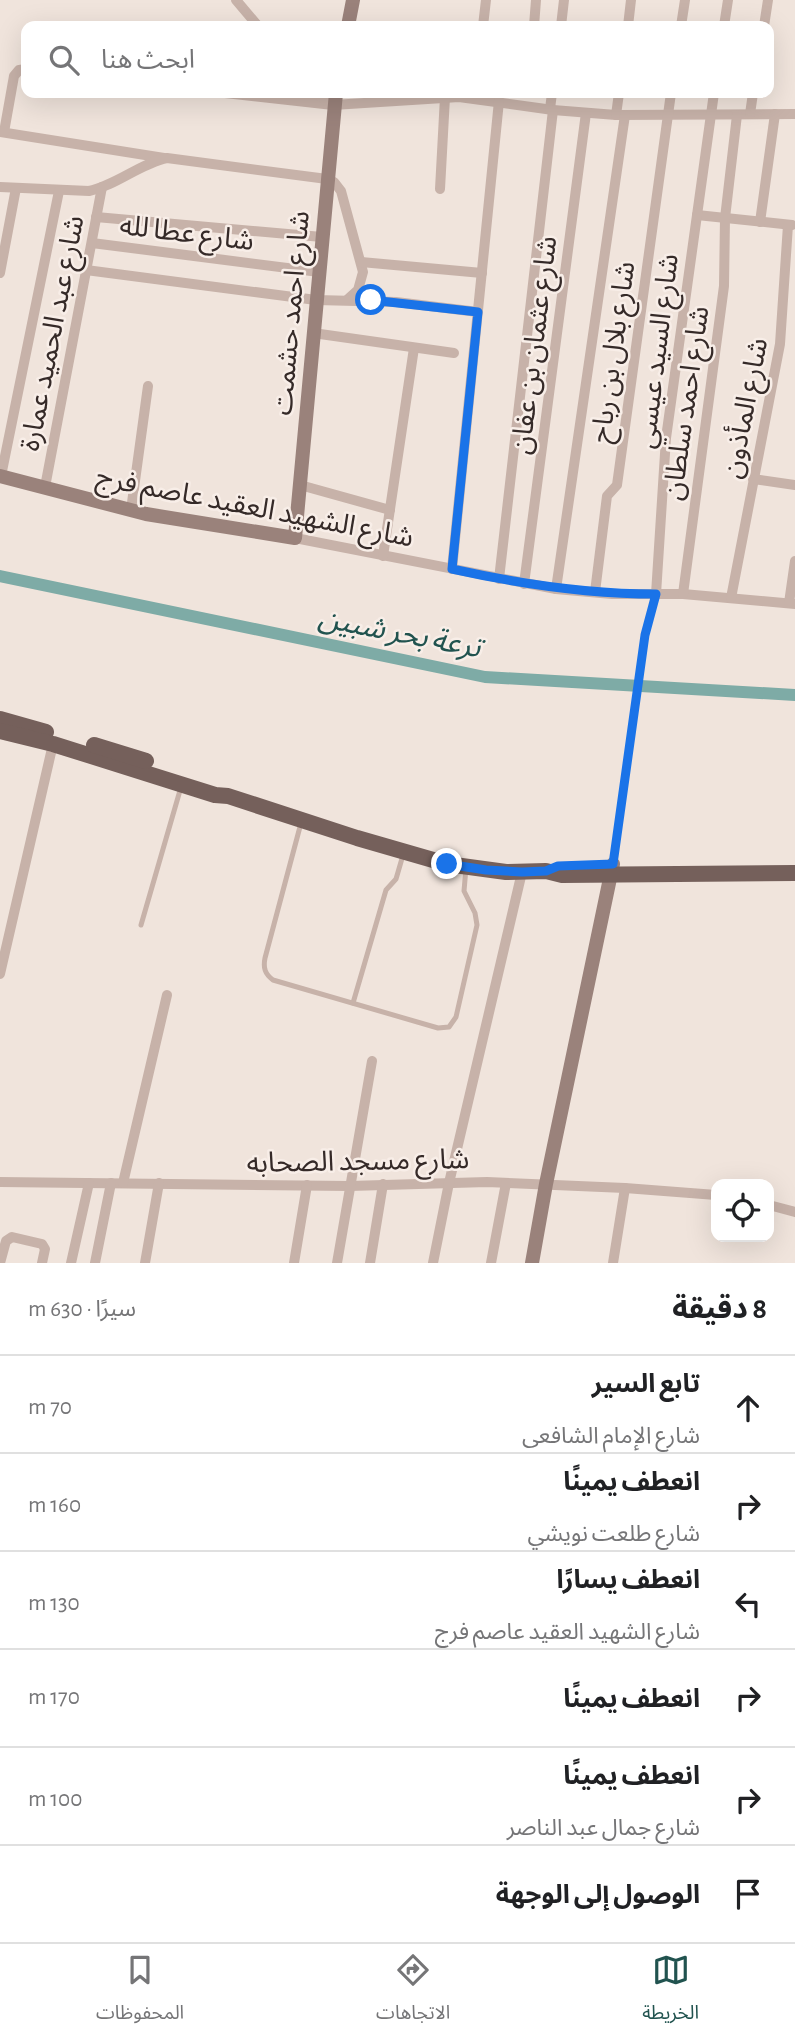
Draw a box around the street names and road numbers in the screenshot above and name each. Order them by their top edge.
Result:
street label: شارع احمد حشمت [269,210,320,417]
street label: شارع عطا لله [117,212,256,261]
street label: شارع عبد الحميد عمارة [16,213,94,454]
street label: شارع عثمان بن عفان [508,234,567,457]
street label: شارع السيد عيسي [632,252,689,451]
street label: شارع بلال بن رباح [587,260,646,446]
street label: شارع احمد سلطان [660,304,719,503]
street label: شارع المأذون [713,335,778,482]
street label: شارع الشهيد العقيد عاصم فرج [92,463,416,558]
street label: شارع مسجد الصحابه [246,1146,470,1183]

